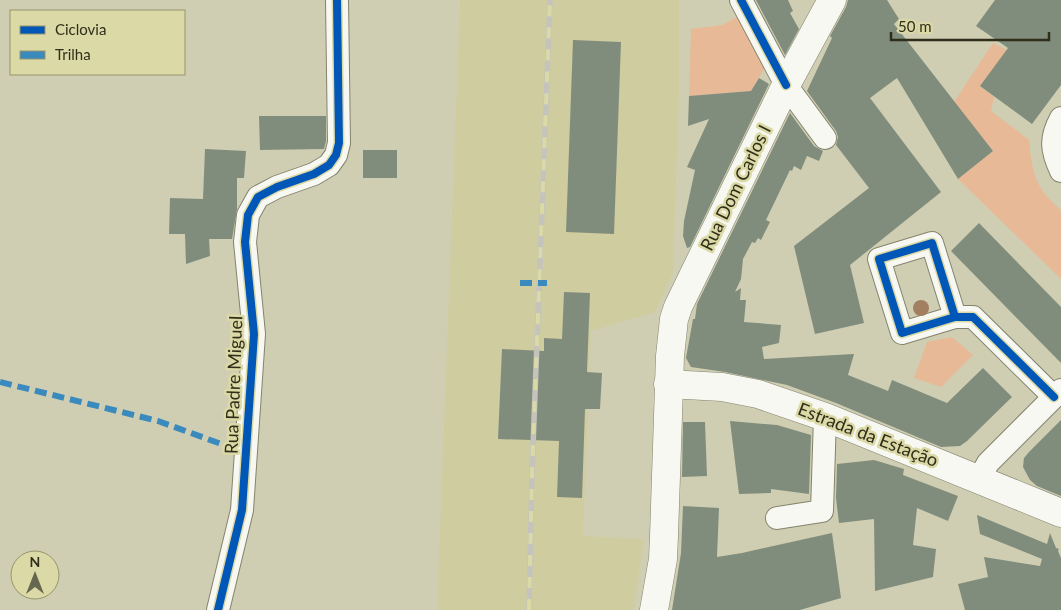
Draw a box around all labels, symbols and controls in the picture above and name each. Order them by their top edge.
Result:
legend [10,10,185,75]
scale bar [891,10,1048,42]
text: 50 m [898,17,932,35]
text: Ciclovia [55,20,106,38]
text: Trilha [55,45,91,63]
street label: Rua Dom Carlos I [695,121,775,254]
street label: Rua Padre Miguel [220,315,246,455]
street label: Estrada da Estação [795,397,942,471]
north arrow [10,550,60,600]
text: N [30,553,40,570]

